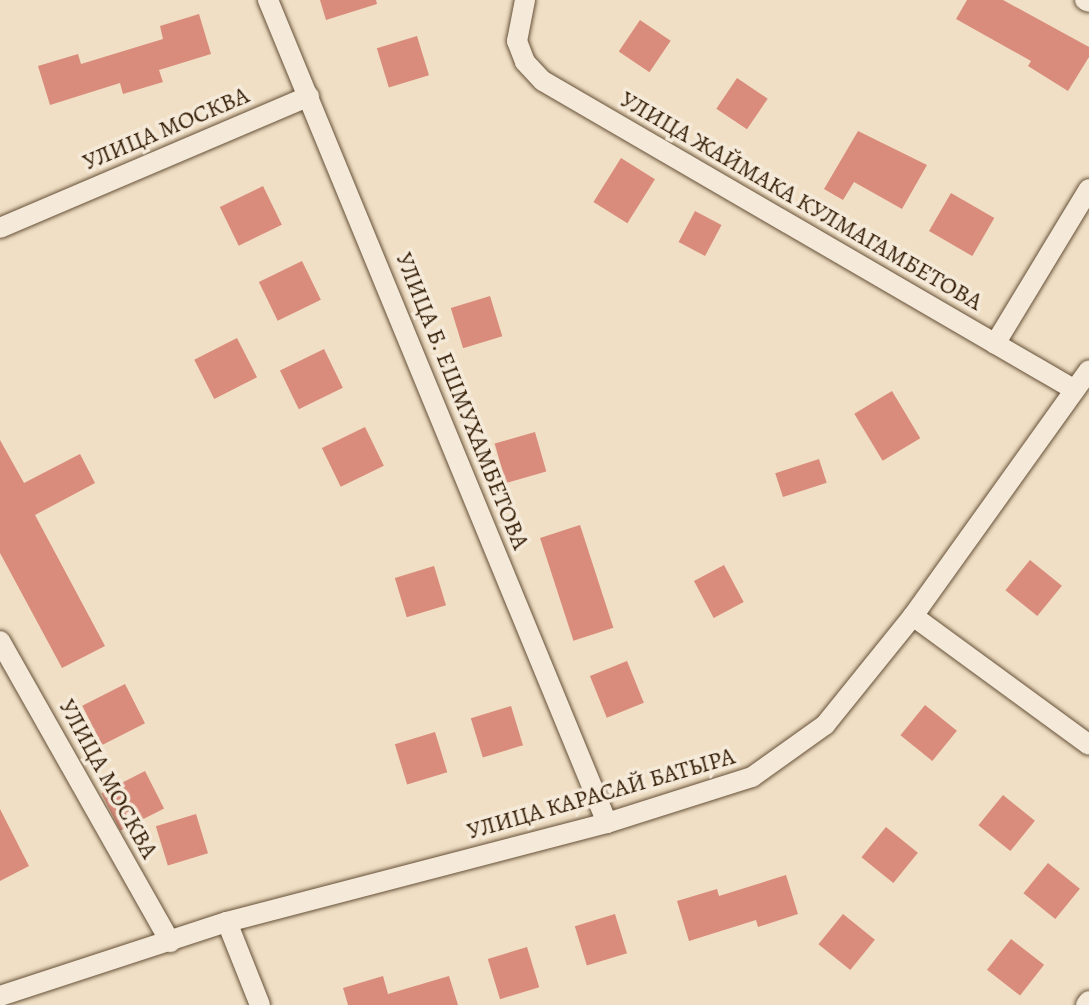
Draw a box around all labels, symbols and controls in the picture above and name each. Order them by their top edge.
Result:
street label: УЛИЦА МОСКВА [79,81,253,177]
street label: УЛИЦА ЖАЙМАКА КУЛМАГАМБЕТОВА [615,85,987,317]
street label: УЛИЦА Б. ЕШМУХАМБЕТОВА [389,248,535,554]
street label: УЛИЦА МОСКВА [52,694,164,864]
street label: УЛИЦА КАРАСАЙ БАТЫРА [464,742,738,846]

